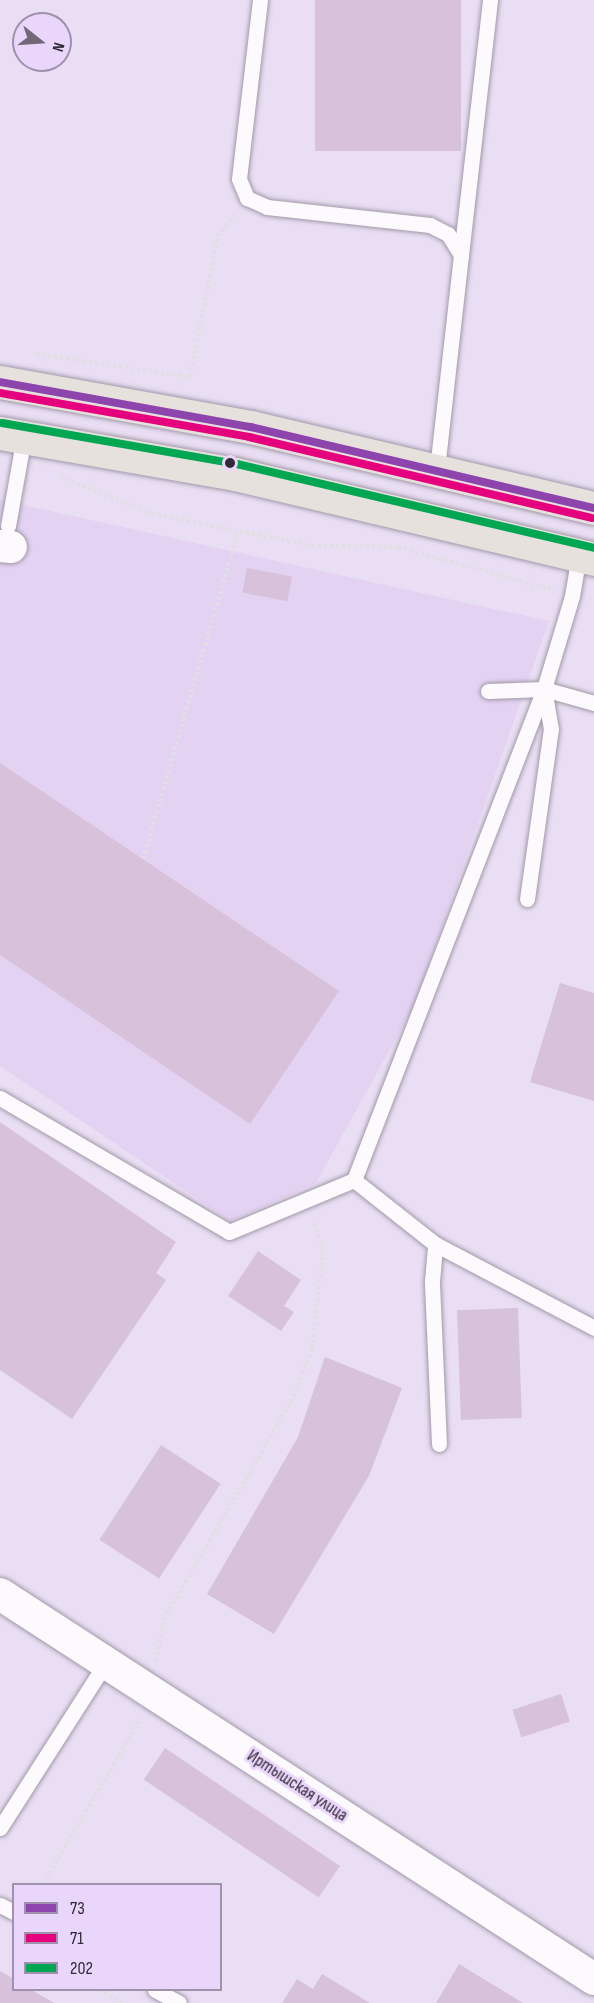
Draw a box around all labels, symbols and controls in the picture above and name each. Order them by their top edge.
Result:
north arrow [12,12,72,72]
text: N [47,40,68,54]
unlabelled marker [224,457,236,469]
street label: Иртышская улица [243,1745,351,1827]
legend [12,1883,222,1991]
text: 73 [70,1898,85,1919]
text: 71 [70,1928,84,1949]
text: 202 [70,1958,93,1979]

